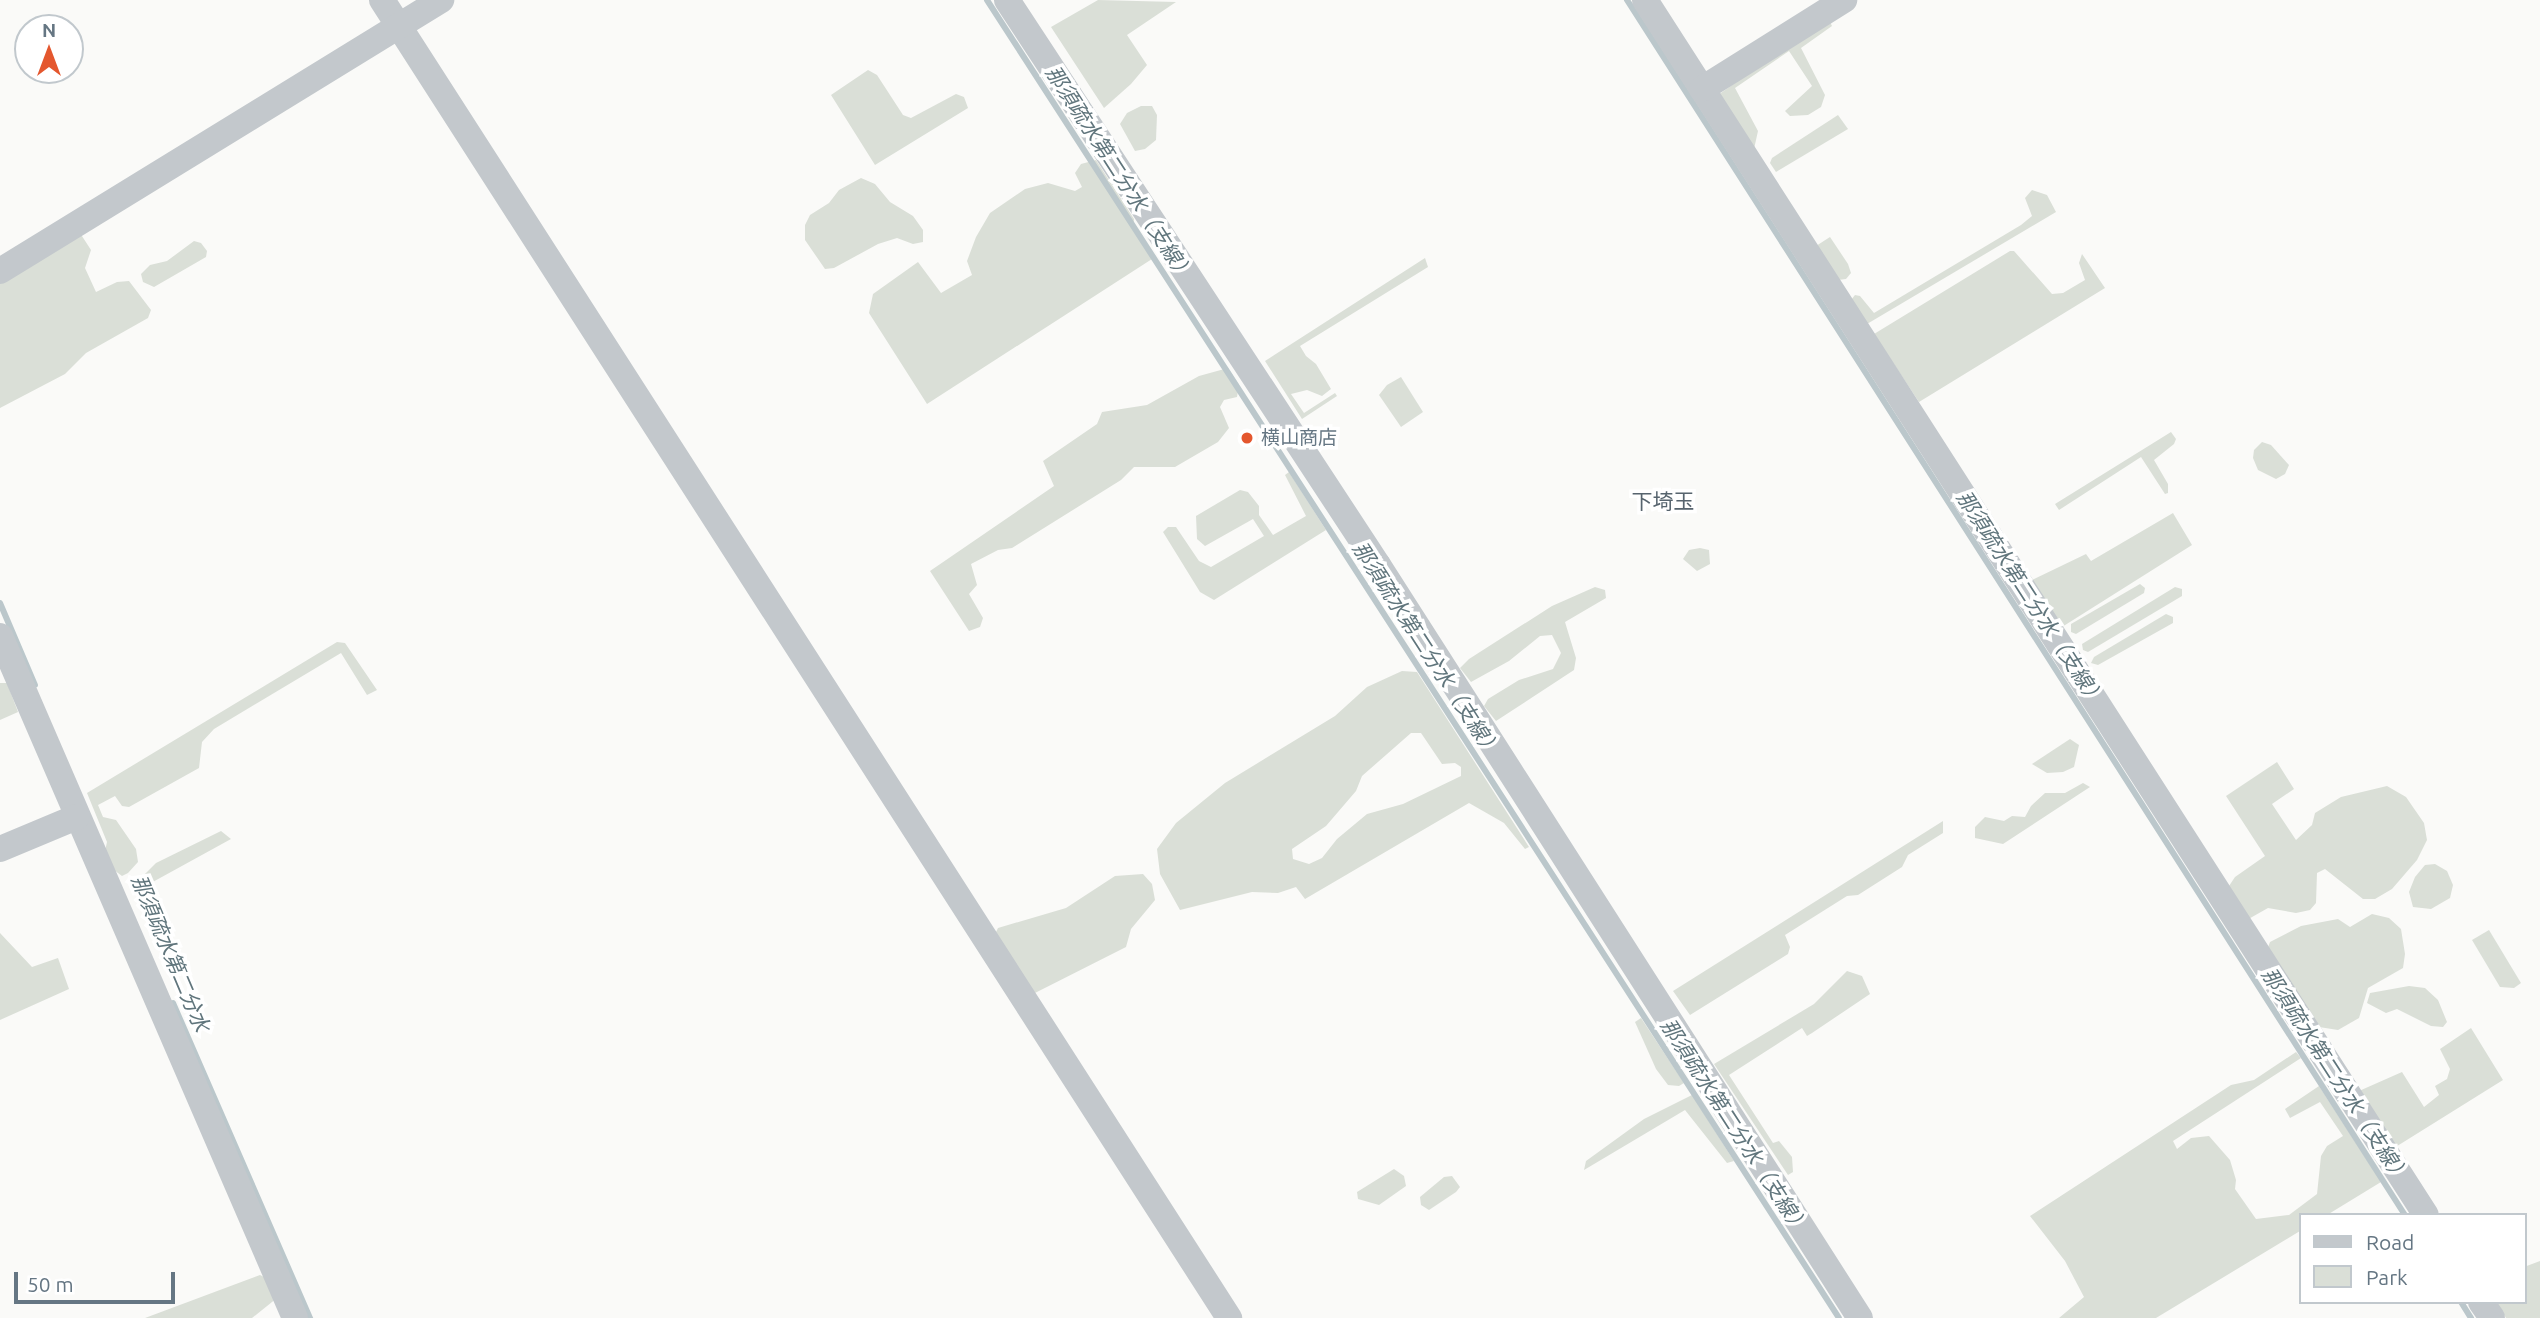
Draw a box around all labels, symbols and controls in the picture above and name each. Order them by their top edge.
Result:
north arrow [14,14,84,84]
text: N [42,19,56,41]
water label: 那須疏水第二分水（支線） [1041,60,1199,286]
place label: 横山商店 [1261,427,1337,449]
marker: 横山商店 [1239,430,1255,446]
water label: 那須疏水第二分水（支線） [1952,485,2110,711]
district label: 下埼玉 [1632,488,1694,514]
water label: 那須疏水第二分水（支線） [1348,536,1506,762]
water label: 那須疏水第二分水 [127,871,215,1035]
water label: 那須疏水第二分水（支線） [2257,962,2415,1188]
water label: 那須疏水第二分水（支線） [1656,1013,1814,1239]
legend [2298,1213,2526,1304]
text: Road [2366,1230,2414,1254]
scale bar [18,1258,178,1302]
text: Park [2366,1265,2408,1289]
text: 50 m [27,1272,74,1296]

